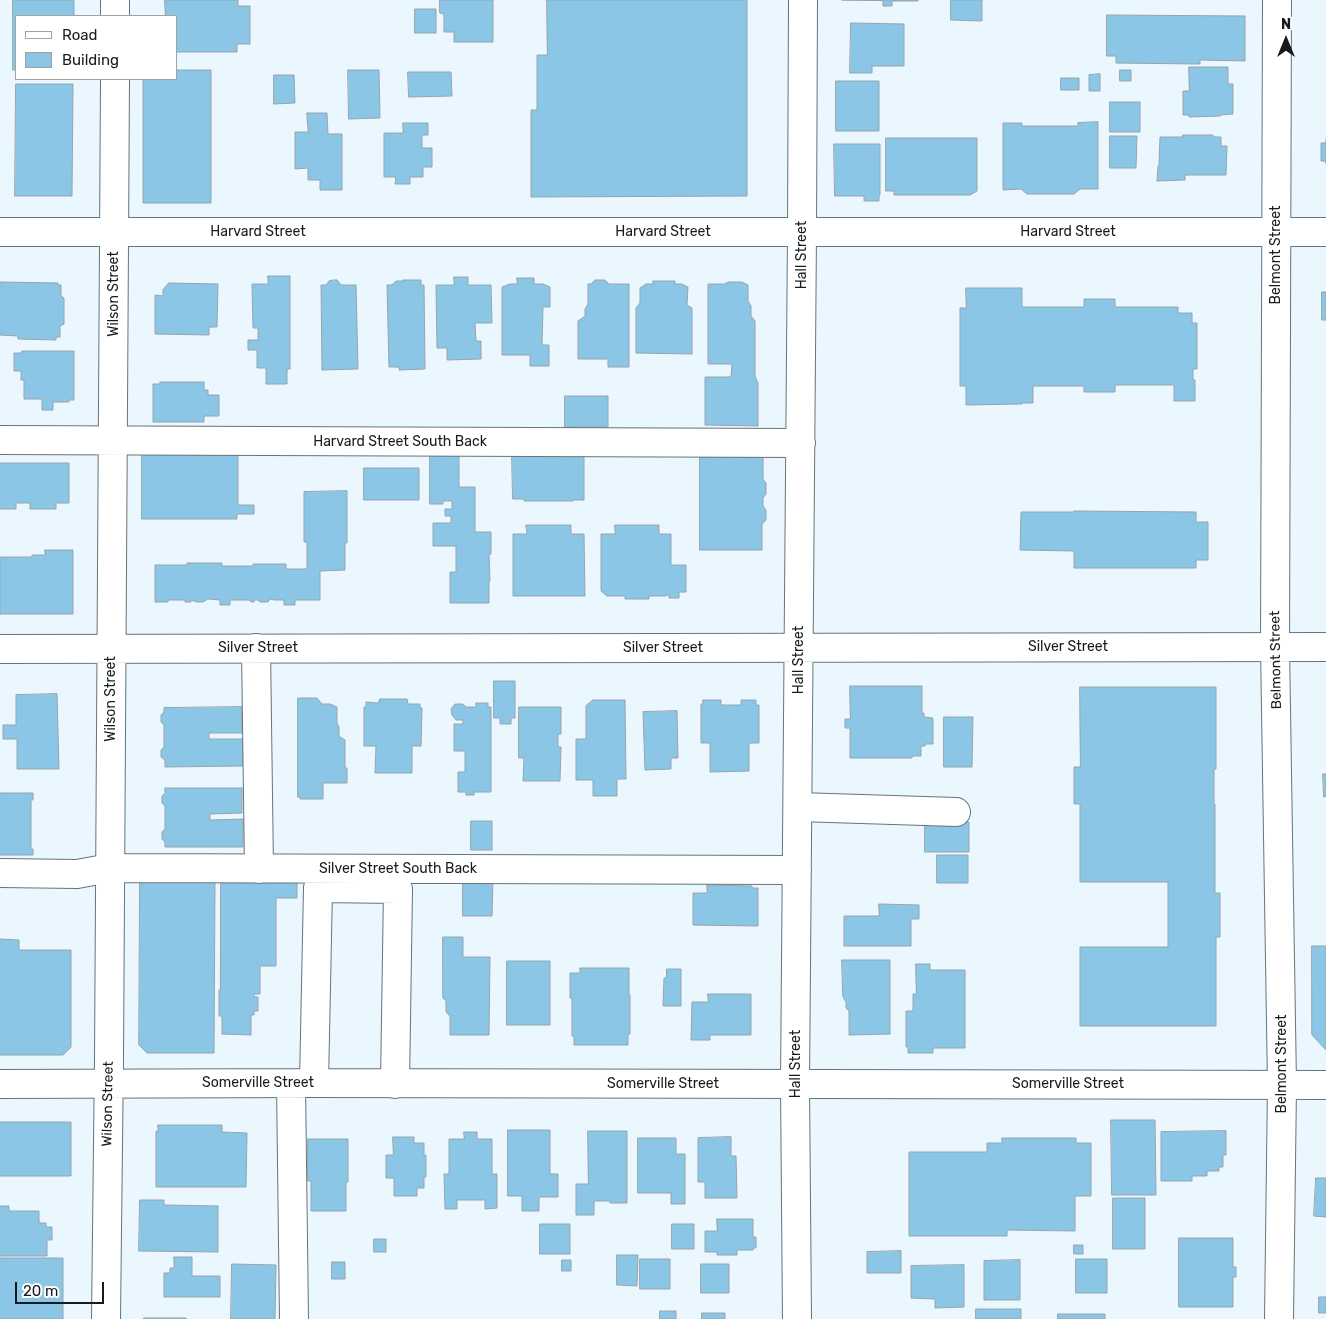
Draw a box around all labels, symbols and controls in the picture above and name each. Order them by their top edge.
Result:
legend [15,15,178,80]
north arrow [1261,15,1311,65]
text: N [1281,16,1291,33]
text: Road [62,26,98,44]
text: Building [62,51,119,69]
street label: Belmont Street [1268,206,1284,304]
street label: Hall Street [794,221,810,289]
street label: Harvard Street [210,224,306,240]
street label: Harvard Street [615,224,711,240]
street label: Harvard Street [1020,224,1116,240]
street label: Wilson Street [106,251,122,337]
street label: Harvard Street South Back [313,434,487,450]
street label: Belmont Street [1267,610,1285,710]
street label: Hall Street [791,626,807,694]
street label: Silver Street [1028,639,1108,655]
street label: Silver Street [218,640,298,656]
street label: Silver Street [623,640,703,656]
street label: Wilson Street [103,656,119,742]
street label: Silver Street South Back [319,861,477,877]
street label: Belmont Street [1274,1015,1290,1113]
street label: Hall Street [788,1030,804,1098]
street label: Wilson Street [99,1061,117,1147]
street label: Somerville Street [202,1075,314,1091]
street label: Somerville Street [607,1076,719,1092]
street label: Somerville Street [1012,1076,1124,1092]
scale bar [18,1272,106,1304]
text: 20 m [23,1282,58,1300]

